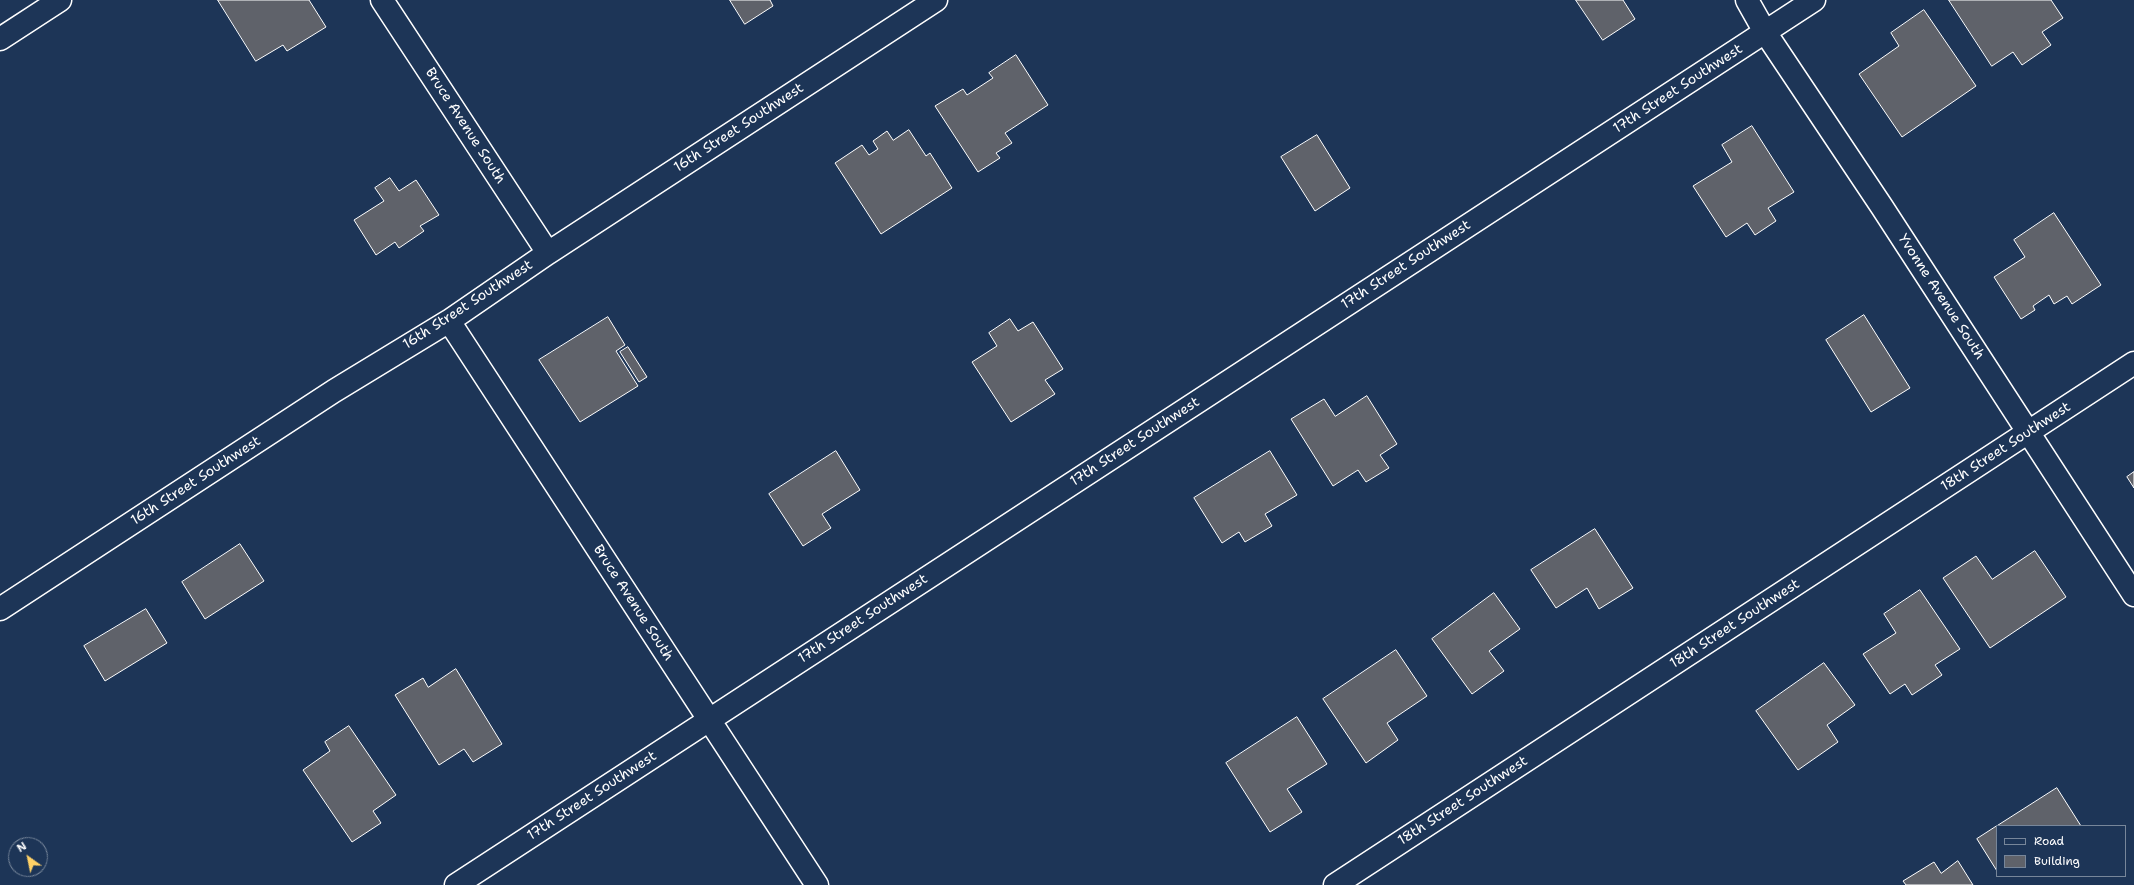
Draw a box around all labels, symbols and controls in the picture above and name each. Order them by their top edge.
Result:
street label: 17th Street Southwest [1610,41,1746,137]
street label: Bruce Avenue South [421,65,509,187]
street label: 16th Street Southwest [671,80,807,176]
street label: 17th Street Southwest [1338,217,1474,313]
street label: Yvonne Avenue South [1894,231,1988,363]
street label: 16th Street Southwest [400,257,536,353]
street label: 17th Street Southwest [1067,394,1203,490]
street label: 18th Street Southwest [1938,399,2074,495]
street label: 16th Street Southwest [128,433,264,529]
street label: Bruce Avenue South [589,542,677,664]
street label: 17th Street Southwest [795,571,931,667]
street label: 18th Street Southwest [1667,576,1803,672]
street label: 17th Street Southwest [524,748,660,844]
street label: 18th Street Southwest [1395,753,1531,849]
legend [1996,825,2126,877]
text: Road [2034,833,2064,849]
north arrow [8,837,48,877]
text: N [14,839,29,856]
text: Building [2034,853,2080,869]

